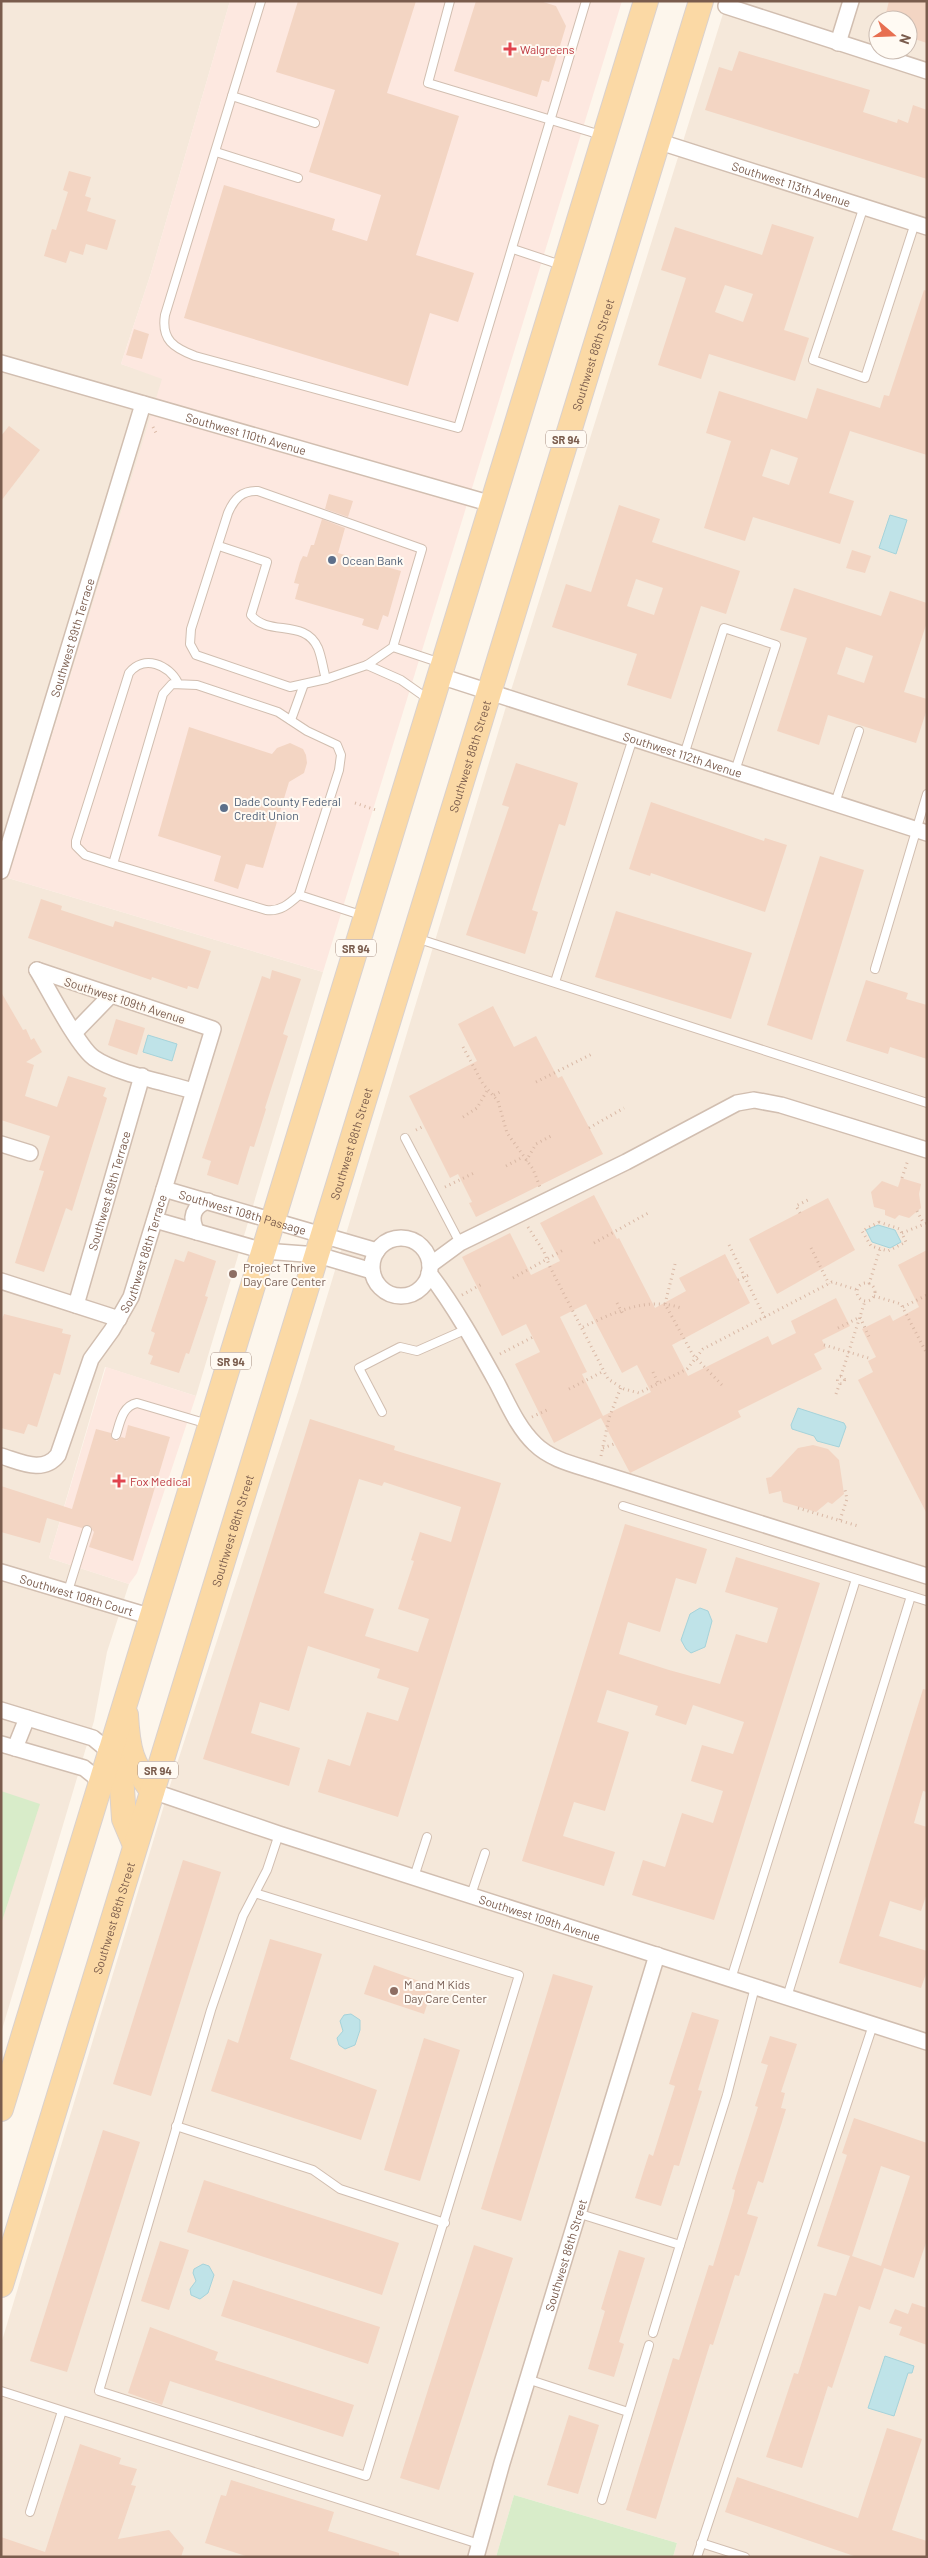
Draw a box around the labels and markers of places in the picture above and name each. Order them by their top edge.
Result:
place label: Walgreens [520,42,575,56]
marker: Walgreens [504,43,516,55]
place label: Ocean Bank [342,553,403,567]
marker: Ocean Bank [326,554,338,566]
place label: Dade County Federal Credit Union [234,794,341,822]
marker: Dade County Federal Credit Union [218,802,230,814]
place label: Project Thrive Day Care Center [243,1260,326,1288]
marker: Project Thrive Day Care Center [227,1268,239,1280]
marker: Fox Medical [112,1474,126,1488]
place label: Fox Medical [130,1474,191,1488]
place label: M and M Kids Day Care Center [404,1977,487,2005]
marker: M and M Kids Day Care Center [388,1985,400,1997]

